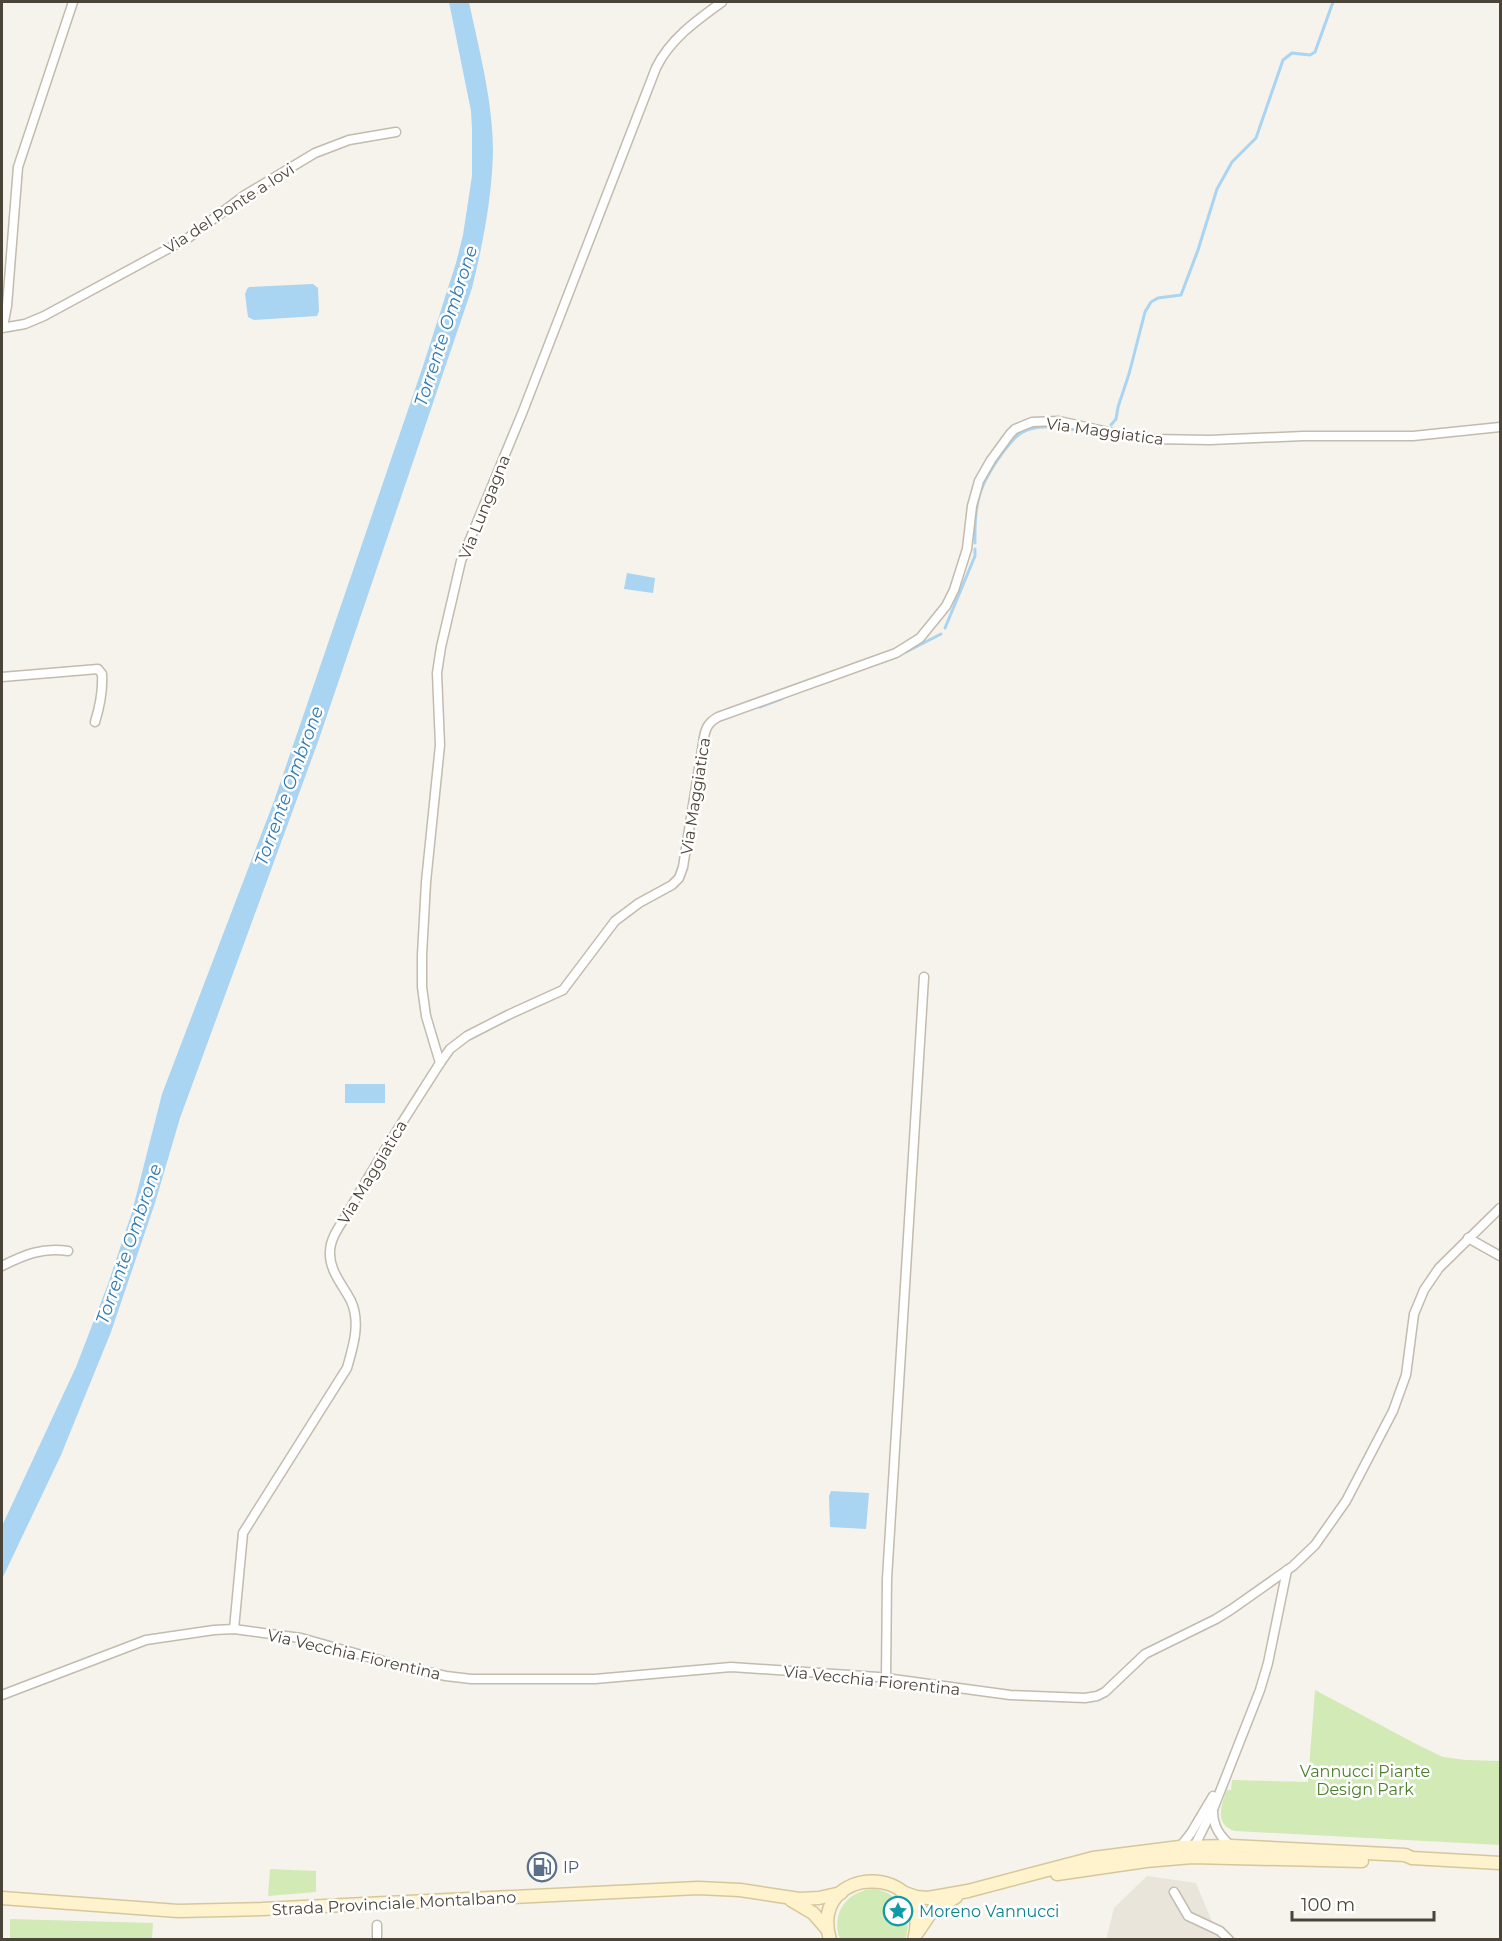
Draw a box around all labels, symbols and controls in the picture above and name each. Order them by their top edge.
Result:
street label: Via del Ponte a Iovi [161,159,298,258]
water label: Torrente Ombrone [410,243,482,409]
street label: Via Maggiatica [1045,414,1165,449]
street label: Via Lungagna [455,452,514,562]
water label: Torrente Ombrone [250,703,328,869]
street label: Via Maggiatica [677,736,714,856]
street label: Via Maggiatica [334,1117,411,1228]
water label: Torrente Ombrone [91,1161,167,1327]
street label: Via Vecchia Fiorentina [265,1625,442,1684]
street label: Via Vecchia Fiorentina [783,1662,961,1699]
park label: Vannucci Piante Design Park [1300,1762,1430,1799]
fuel station icon: IP [526,1851,558,1883]
place label: IP [563,1858,579,1877]
scale bar [1292,1884,1434,1922]
street label: Strada Provinciale Montalbano [271,1888,517,1919]
text: 100 m [1301,1894,1355,1916]
place icon: Moreno Vannucci [882,1895,914,1927]
place label: Moreno Vannucci [919,1902,1059,1921]

